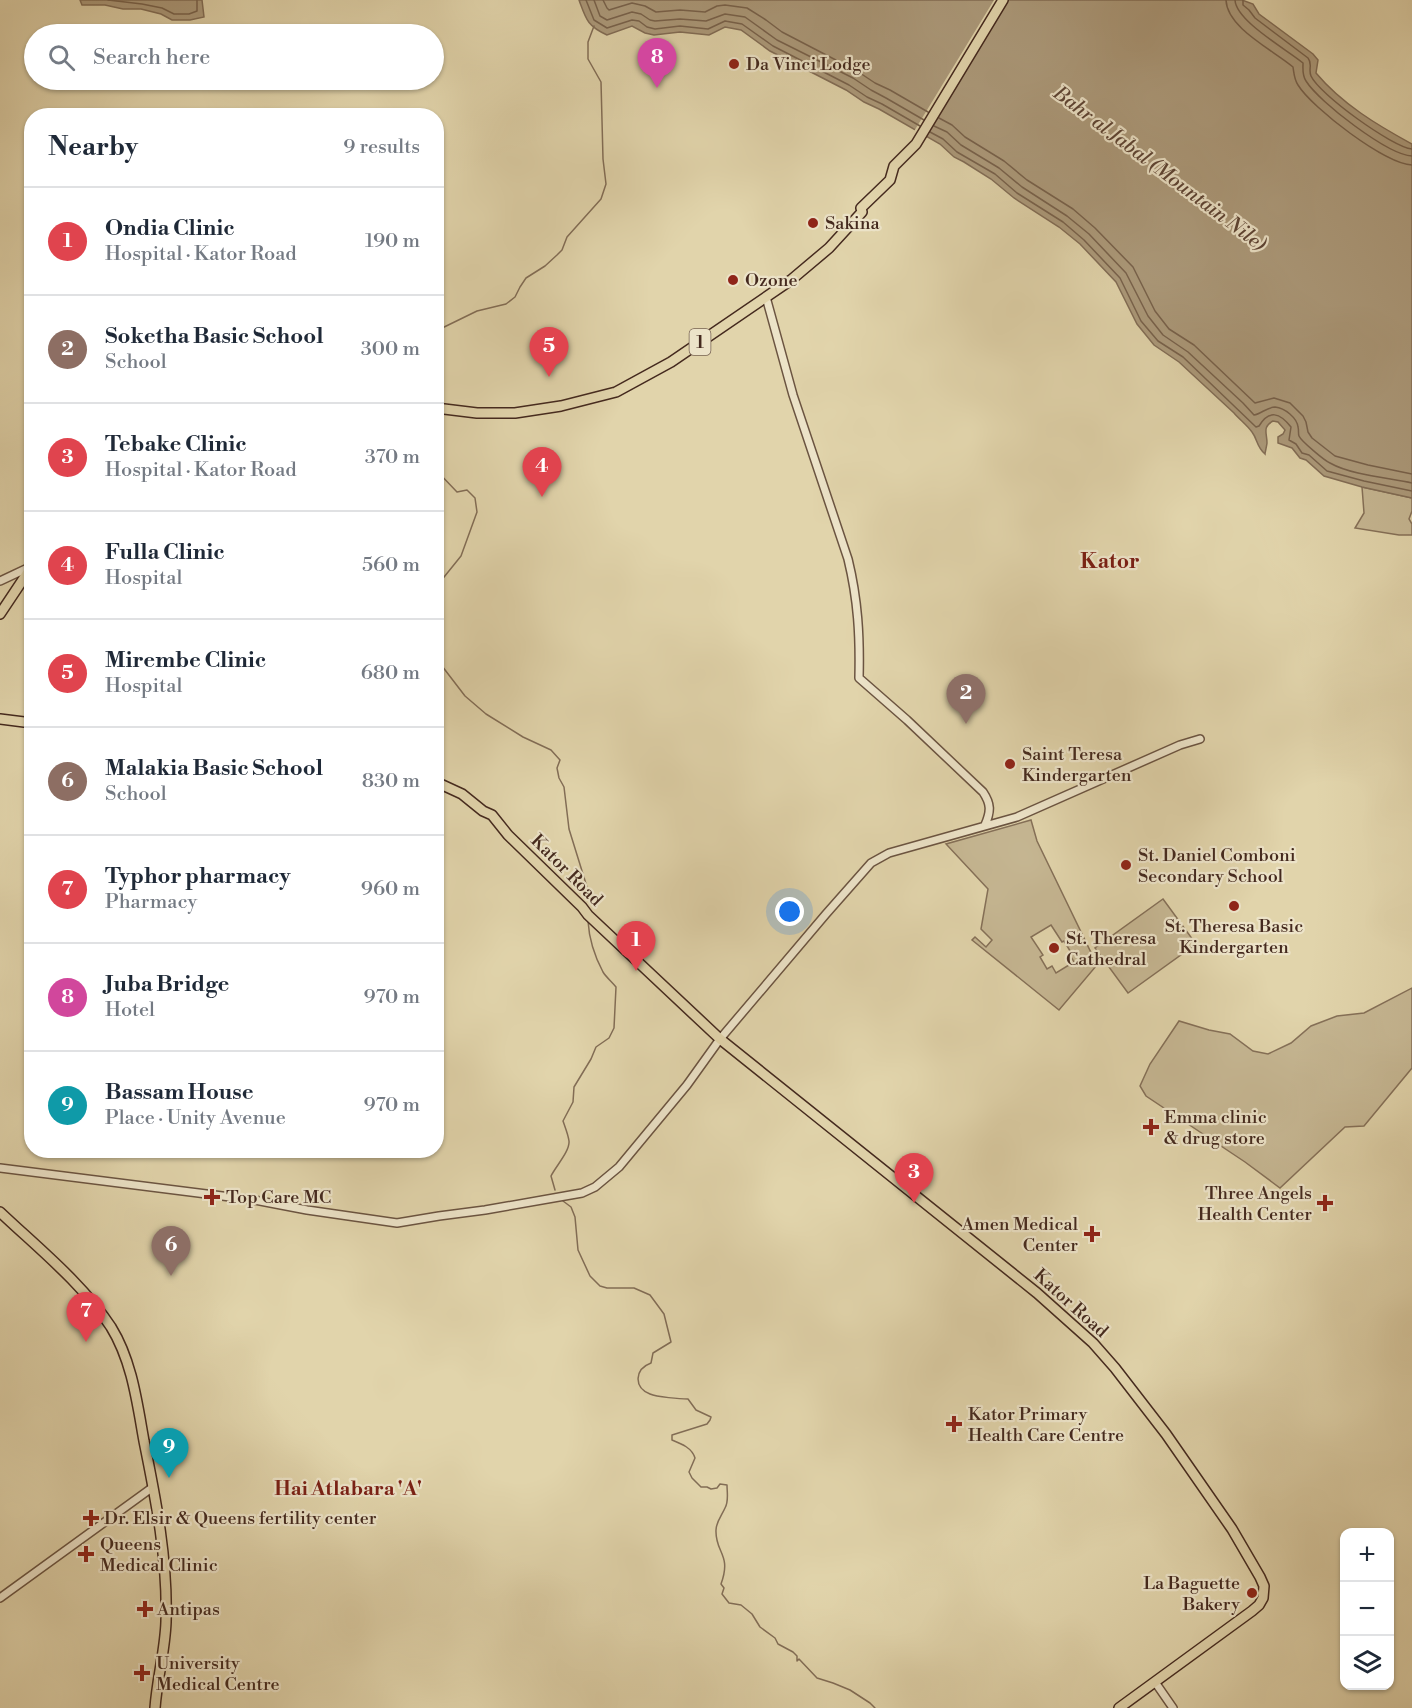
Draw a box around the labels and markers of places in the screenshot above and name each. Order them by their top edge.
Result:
pin: 8 [638,38,676,88]
place label: Da Vinci Lodge [746,53,871,76]
marker: Da Vinci Lodge [727,57,741,71]
place label: Sakina [825,212,881,235]
marker: Sakina [806,216,820,230]
place label: Ozone [745,269,798,292]
marker: Ozone [726,273,740,287]
pin: 5 [530,328,568,377]
pin: 4 [522,448,562,497]
pin: 2 [946,674,986,724]
place label: Saint Teresa Kindergarten [1022,743,1132,787]
marker: Saint Teresa Kindergarten [1003,757,1017,771]
place label: St. Daniel Comboni Secondary School [1138,844,1296,888]
marker: St. Daniel Comboni Secondary School [1119,858,1133,872]
marker: St. Theresa Basic Kindergarten [1227,899,1241,913]
place label: St. Theresa Basic Kindergarten [1165,915,1303,959]
pin: 1 [616,922,656,971]
place label: St. Theresa Cathedral [1066,927,1157,971]
marker: St. Theresa Cathedral [1047,941,1061,955]
place label: Emma clinic & drug store [1164,1106,1267,1150]
marker: Emma clinic & drug store [1142,1118,1160,1136]
pin: 3 [894,1154,934,1203]
place label: Three Angels Health Center [1198,1182,1312,1226]
place label: Top Care MC [226,1186,331,1209]
marker: Top Care MC [203,1188,221,1206]
marker: Three Angels Health Center [1316,1194,1334,1212]
place label: Amen Medical Center [961,1213,1079,1257]
marker: Amen Medical Center [1083,1225,1101,1243]
pin: 6 [152,1226,190,1276]
pin: 7 [66,1292,106,1342]
place label: Kator Primary Health Care Centre [968,1403,1124,1447]
marker: Kator Primary Health Care Centre [945,1415,963,1433]
pin: 9 [150,1428,188,1478]
place label: Dr. Elsir & Queens fertility center [104,1507,377,1530]
marker: Dr. Elsir & Queens fertility center [82,1509,100,1527]
place label: Queens Medical Clinic [100,1533,218,1577]
marker: Queens Medical Clinic [77,1545,95,1563]
place label: La Baguette Bakery [1143,1572,1240,1616]
marker: La Baguette Bakery [1245,1586,1259,1600]
place label: Antipas [156,1598,220,1621]
marker: Antipas [138,1602,152,1616]
place label: University Medical Centre [156,1652,280,1696]
marker: University Medical Centre [133,1664,151,1682]

